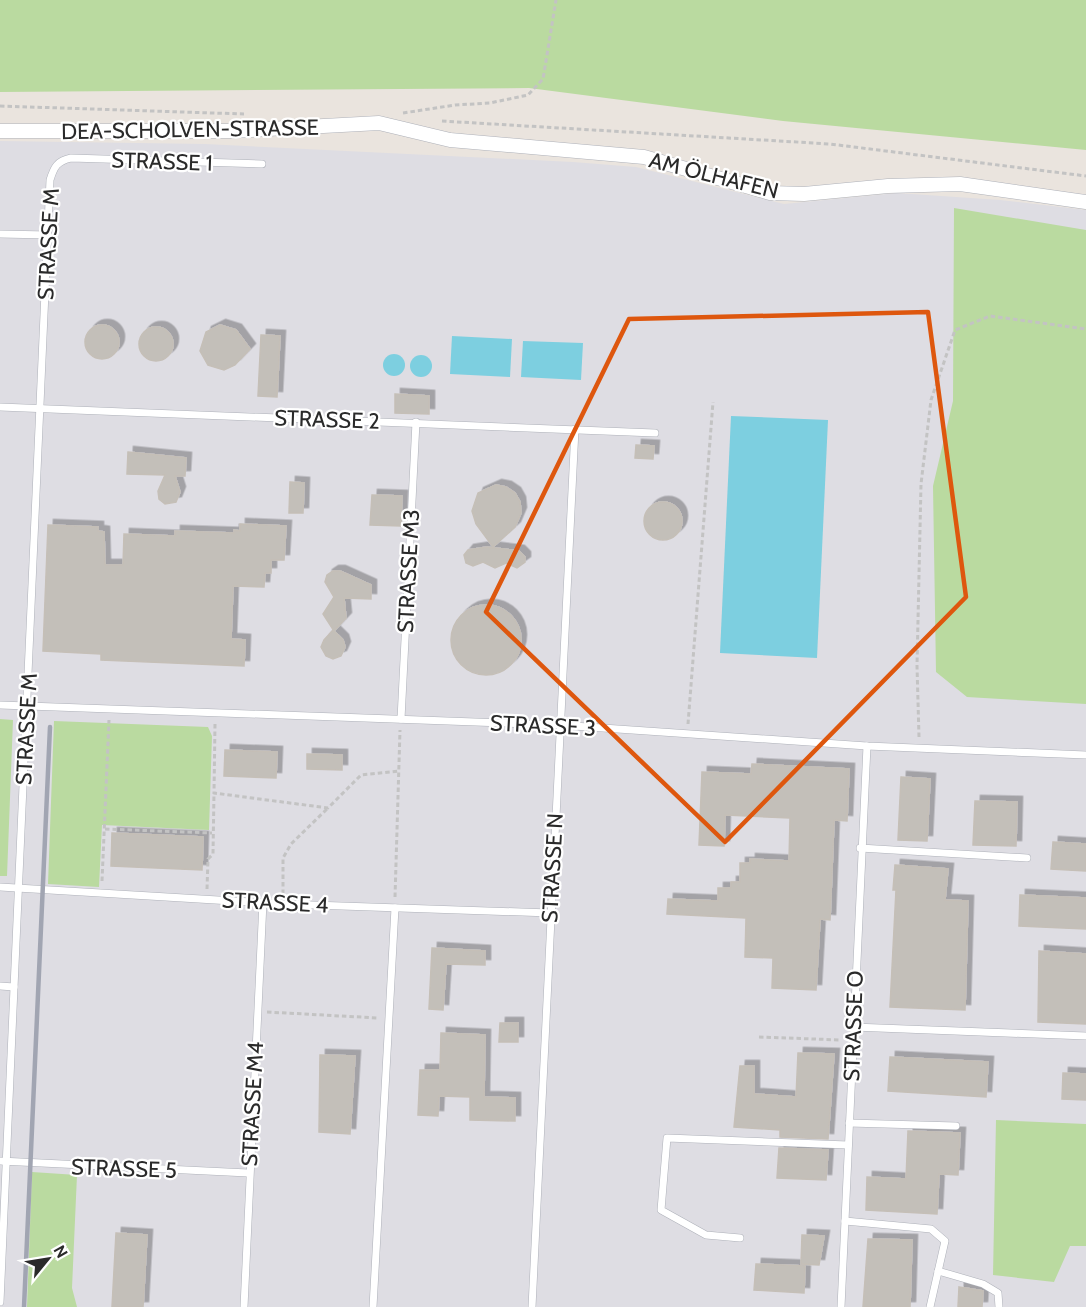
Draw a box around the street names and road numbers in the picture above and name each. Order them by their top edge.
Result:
street label: DEA-SCHOLVEN-STRASSE [61,114,319,145]
street label: STRASSE 1 [111,146,213,177]
street label: AM ÖLHAFEN [646,146,781,205]
street label: STRASSE M [32,187,65,301]
street label: STRASSE 2 [274,404,380,435]
street label: STRASSE M3 [392,508,425,634]
street label: STRASSE M [10,672,43,786]
street label: STRASSE 3 [489,709,597,742]
street label: STRASSE N [536,813,569,924]
street label: STRASSE 4 [221,886,329,919]
street label: STRASSE O [838,970,869,1082]
street label: STRASSE M4 [236,1041,269,1167]
street label: STRASSE 5 [70,1153,177,1184]

